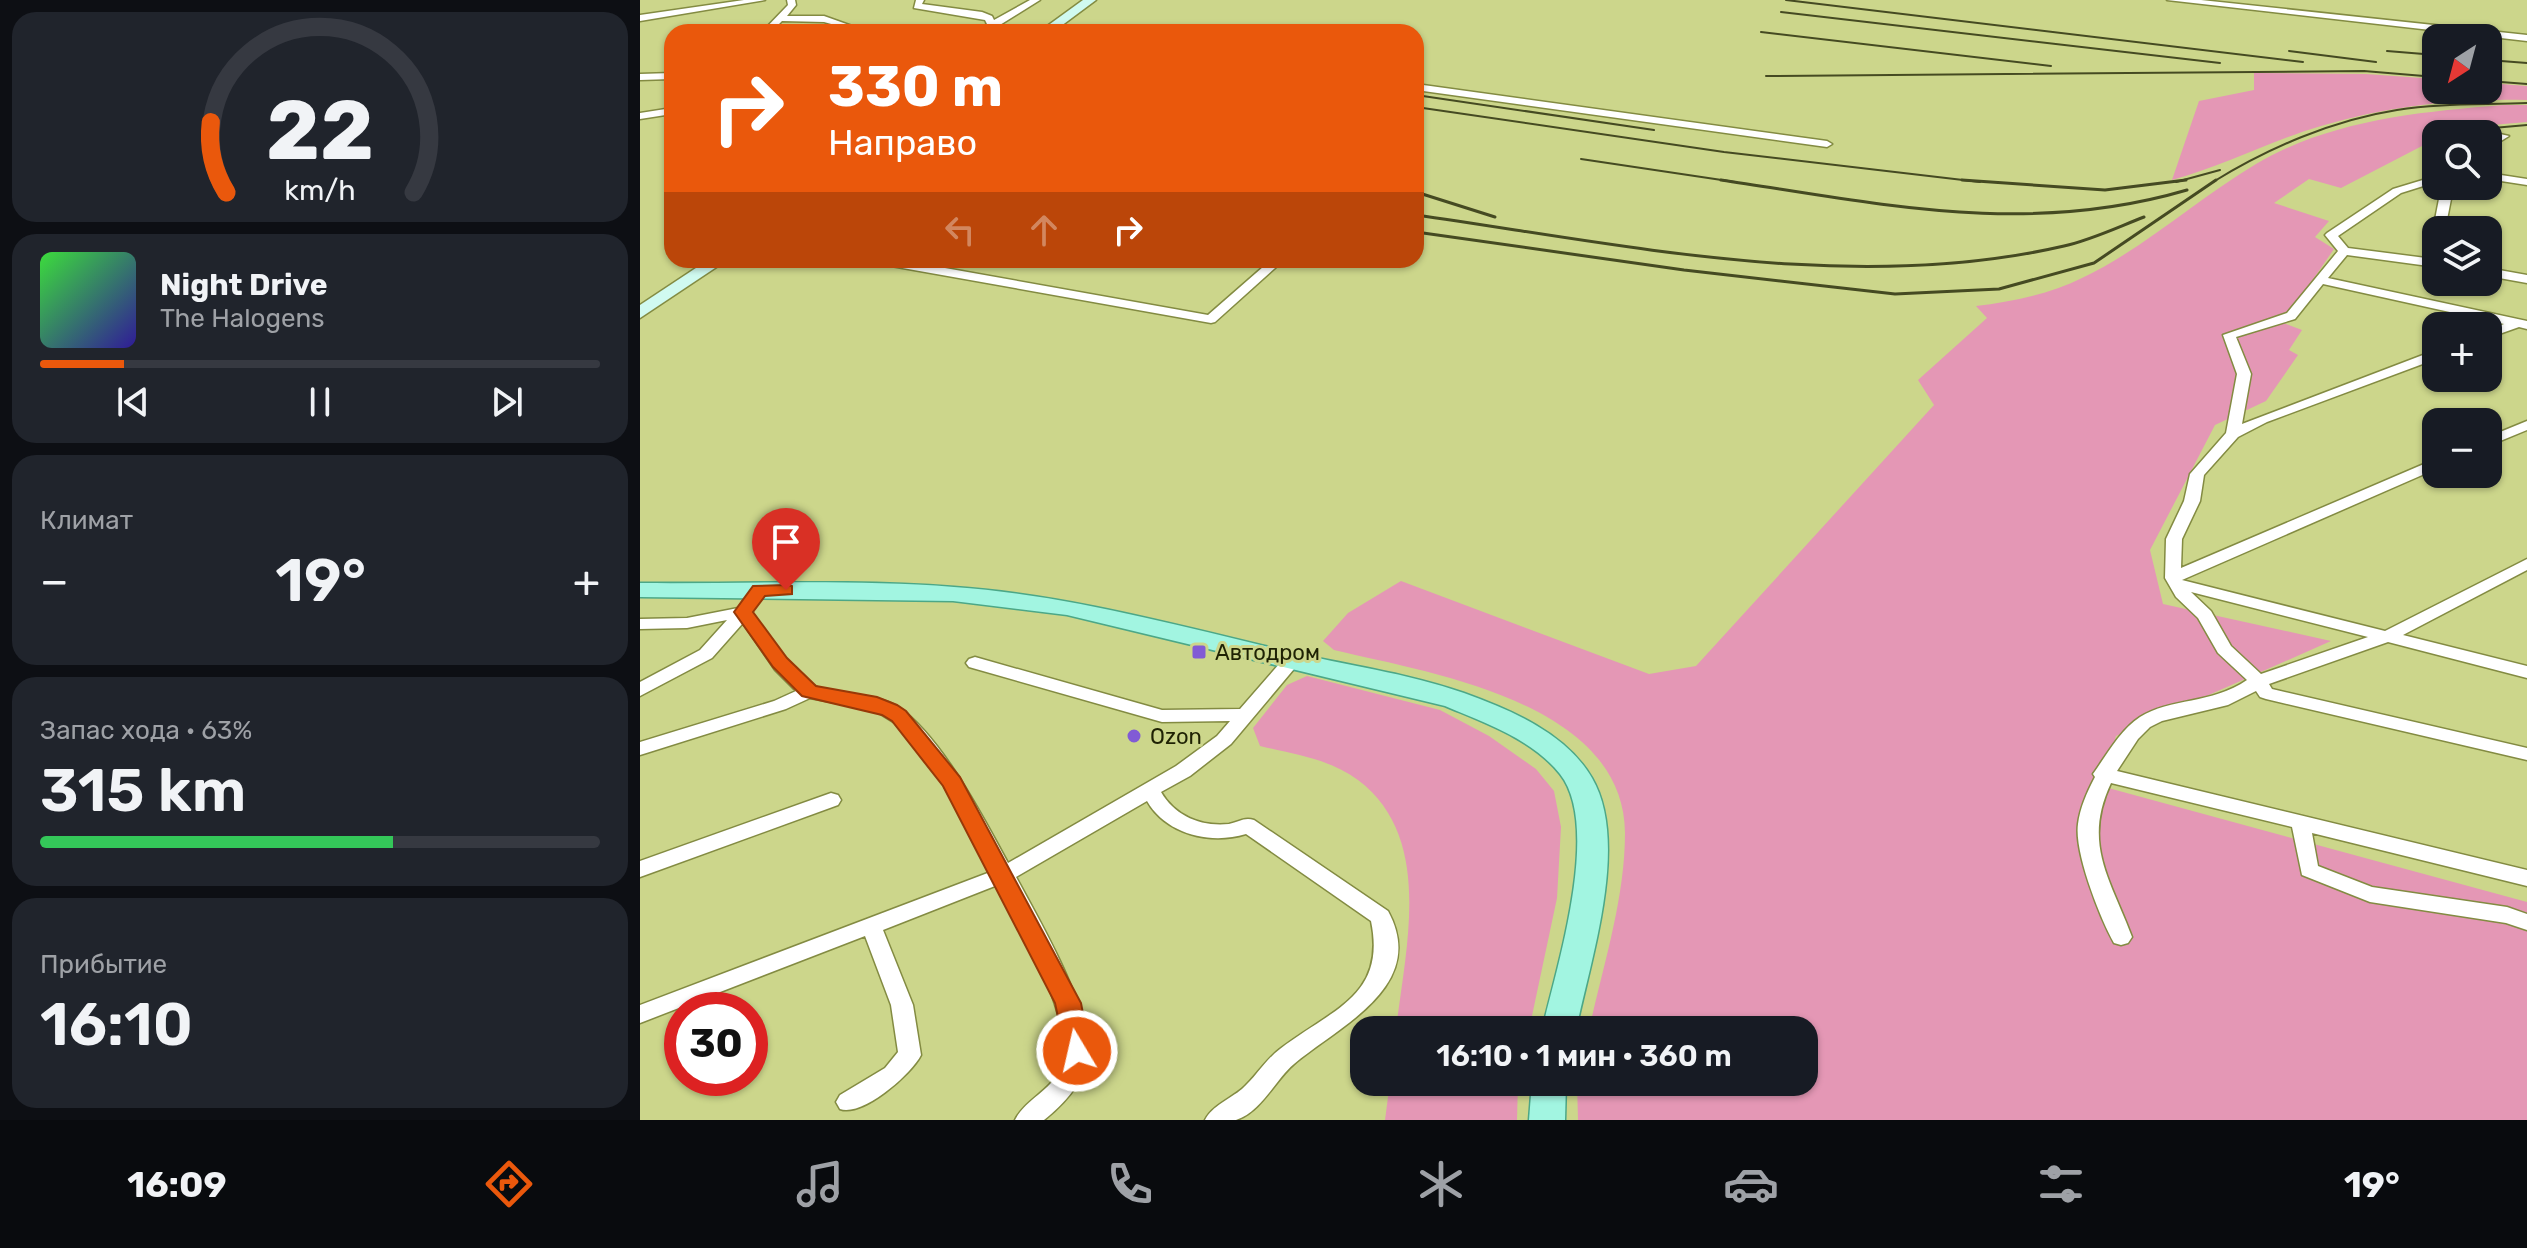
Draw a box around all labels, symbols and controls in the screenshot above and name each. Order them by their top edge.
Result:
north arrow [2422,24,2502,104]
map controls [2422,24,2502,488]
text: 330 m [828,54,1003,120]
icon: right [696,56,800,160]
text: 22 [266,80,374,179]
button: search [2422,120,2502,200]
text: Направо [828,121,977,164]
text: km/h [284,173,356,207]
icon: left [938,208,982,252]
icon: ahead [1022,208,1066,252]
icon: right [1106,208,1150,252]
button: layers [2422,216,2502,296]
text: Night Drive [160,267,328,303]
text: The Halogens [160,303,325,334]
button: + [2422,312,2502,392]
icon: previous [111,380,155,424]
icon: pause [298,380,342,424]
icon: next [485,380,529,424]
button: − [2422,408,2502,488]
text: Климат [40,505,133,536]
pin [752,508,820,590]
icon: arrive [764,520,808,564]
text: 19° [275,545,366,616]
text: − [40,555,69,607]
text: + [573,555,600,607]
place label: Автодром [1215,639,1320,666]
marker: Автодром [1190,643,1208,661]
text: Запас хода · 63% [40,715,252,746]
place label: Ozon [1150,723,1202,750]
marker: Ozon [1125,727,1143,745]
text: 315 km [40,755,246,826]
text: Прибытие [40,949,167,980]
text: 16:10 [40,989,193,1060]
speed limit sign: 30 [664,992,768,1096]
position arrow [1035,1009,1119,1093]
text: 16:10 · 1 мин · 360 m [1436,1038,1732,1074]
icon: directions [481,1156,537,1212]
icon: music [792,1156,848,1212]
icon: phone [1102,1156,1158,1212]
icon: climate [1413,1156,1469,1212]
icon: car [1723,1156,1779,1212]
icon: filters [2033,1156,2089,1212]
text: 16:09 [127,1163,227,1206]
text: 19° [2344,1163,2400,1206]

